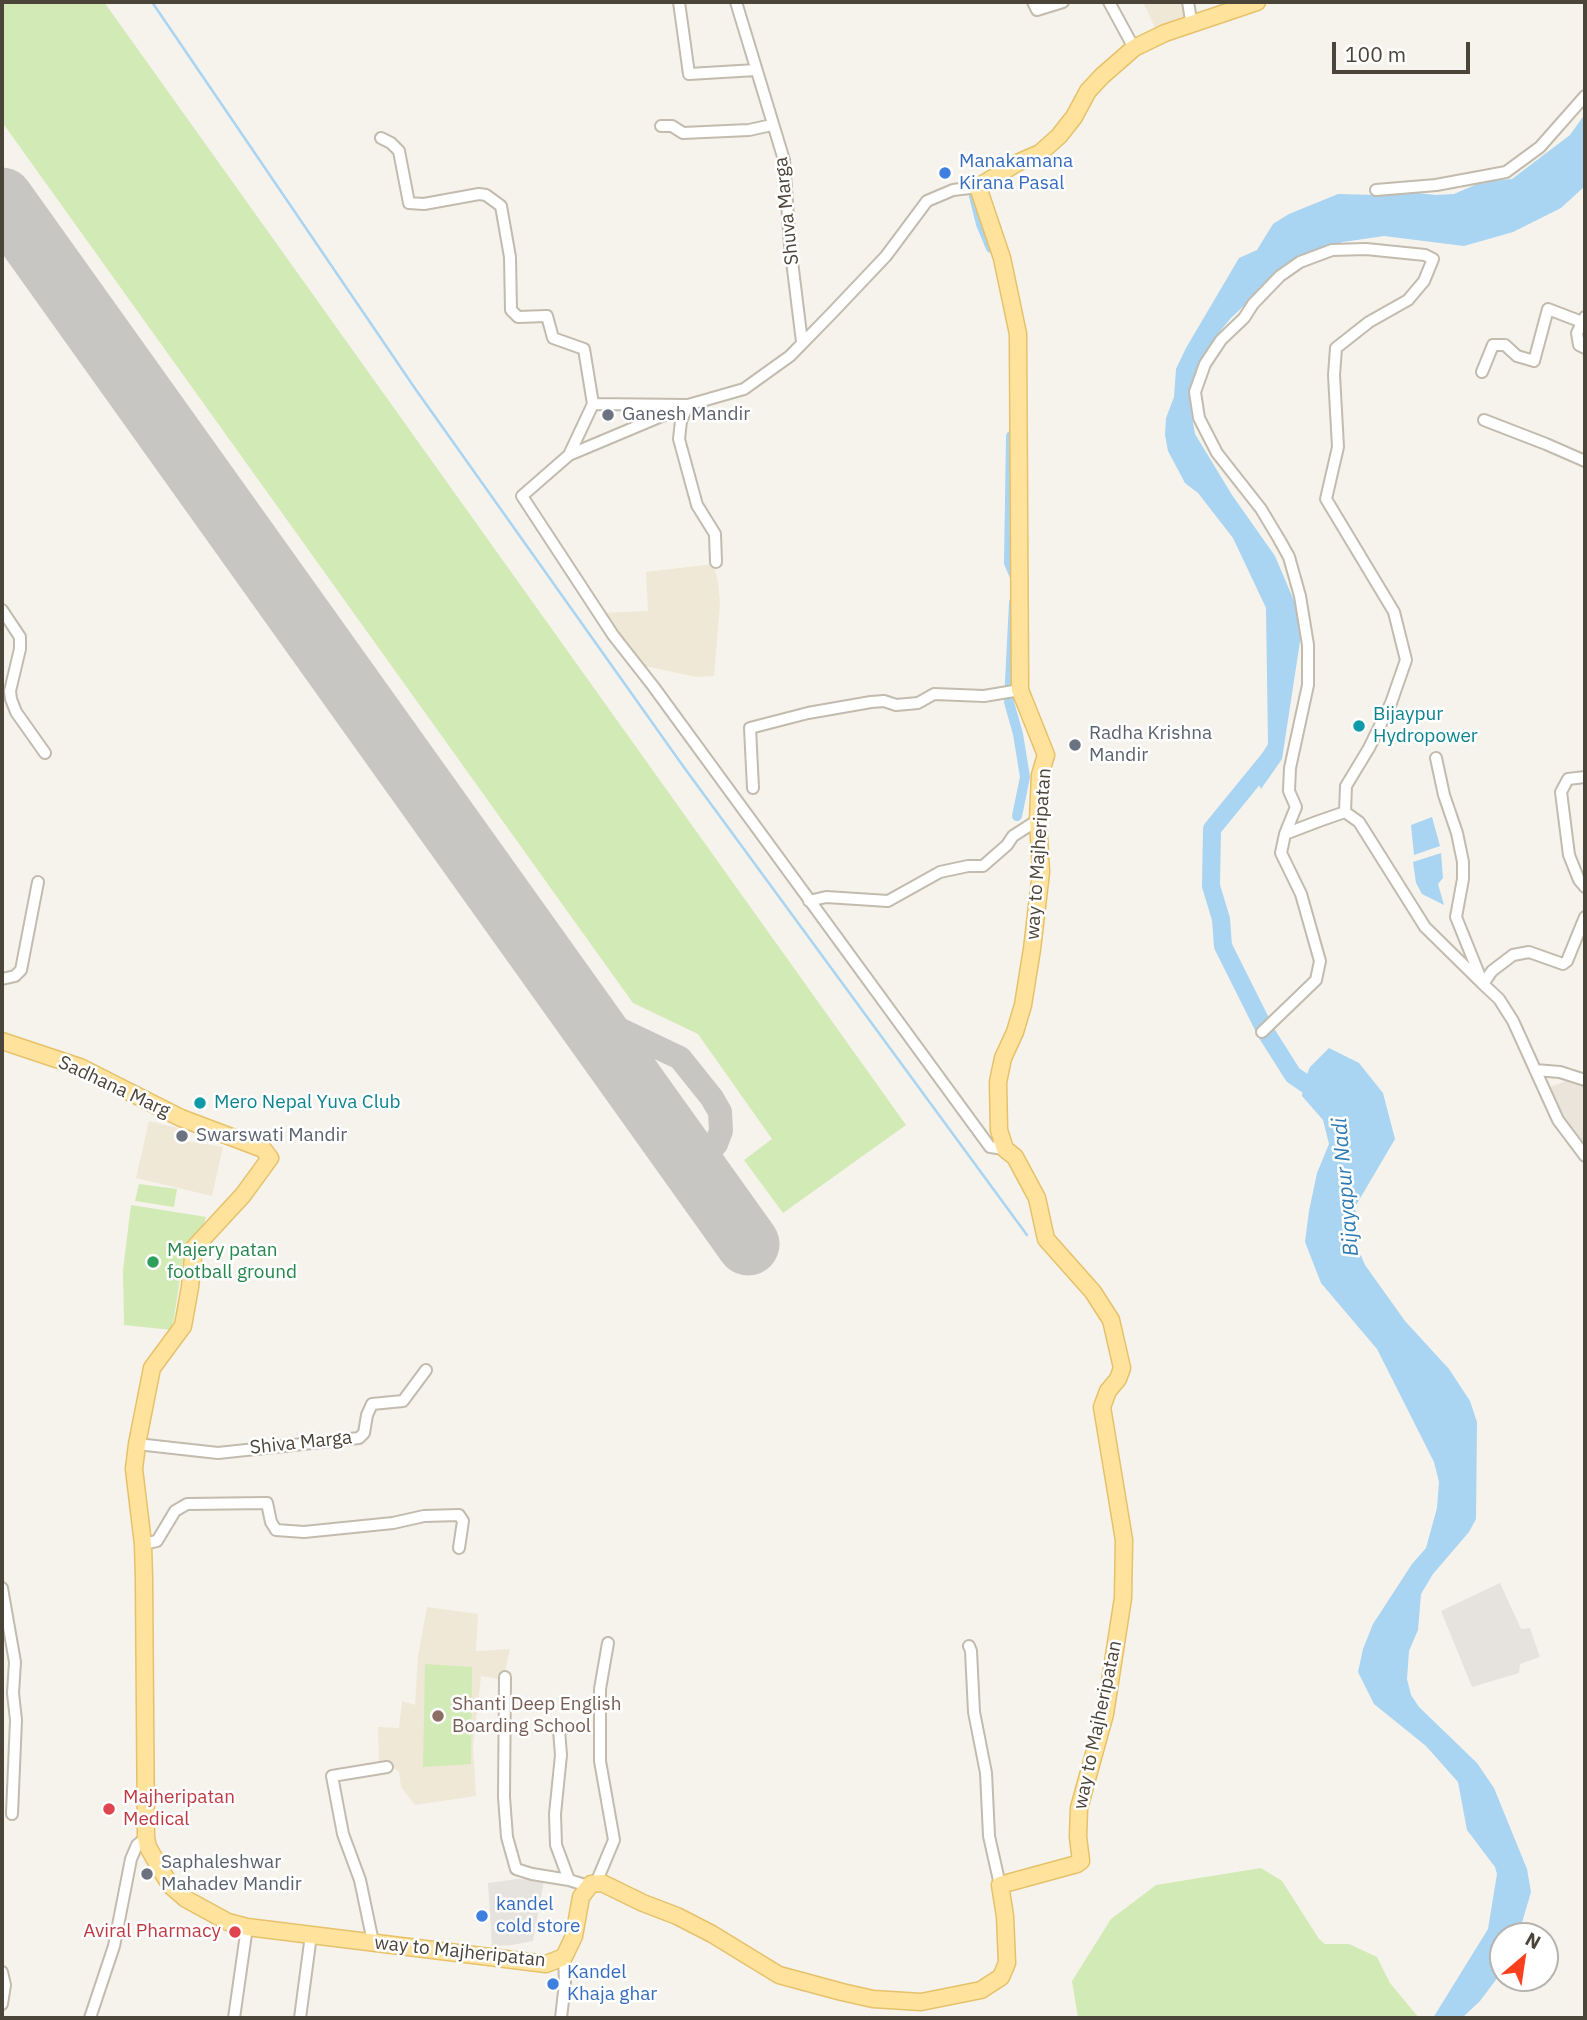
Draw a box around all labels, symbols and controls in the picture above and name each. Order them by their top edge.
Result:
scale bar [1335,28,1473,72]
text: 100 m [1345,40,1406,68]
place label: Manakamana Kirana Pasal [959,151,1073,195]
street label: Shuva Marga [770,156,804,266]
marker: Manakamana Kirana Pasal [937,165,953,181]
place label: Ganesh Mandir [622,404,750,426]
marker: Ganesh Mandir [600,407,616,423]
place label: Bijaypur Hydropower [1373,704,1478,748]
marker: Bijaypur Hydropower [1351,718,1367,734]
place label: Radha Krishna Mandir [1089,723,1212,767]
marker: Radha Krishna Mandir [1067,737,1083,753]
street label: way to Majheripatan [1022,767,1056,941]
street label: Sadhana Marg [54,1051,174,1123]
place label: Mero Nepal Yuva Club [214,1092,401,1114]
marker: Mero Nepal Yuva Club [192,1095,208,1111]
water label: Bijayapur Nadi [1327,1117,1365,1257]
place label: Swarswati Mandir [196,1125,347,1147]
marker: Swarswati Mandir [174,1128,190,1144]
place label: Majery patan football ground [167,1240,297,1284]
marker: Majery patan football ground [145,1254,161,1270]
street label: Shiva Marga [249,1426,353,1460]
street label: way to Majheripatan [1069,1638,1127,1812]
place label: Shanti Deep English Boarding School [452,1694,622,1738]
marker: Shanti Deep English Boarding School [430,1708,446,1724]
place label: Majheripatan Medical [123,1787,235,1831]
marker: Majheripatan Medical [101,1801,117,1817]
place label: Saphaleshwar Mahadev Mandir [161,1852,302,1896]
marker: Saphaleshwar Mahadev Mandir [139,1866,155,1882]
place label: kandel cold store [496,1894,580,1938]
marker: kandel cold store [474,1908,490,1924]
place label: Aviral Pharmacy [83,1921,221,1943]
north arrow [1489,1922,1559,1992]
marker: Aviral Pharmacy [227,1924,243,1940]
text: N [1521,1927,1545,1954]
street label: way to Majheripatan [373,1932,547,1972]
place label: Kandel Khaja ghar [567,1962,657,2006]
marker: Kandel Khaja ghar [545,1976,561,1992]

